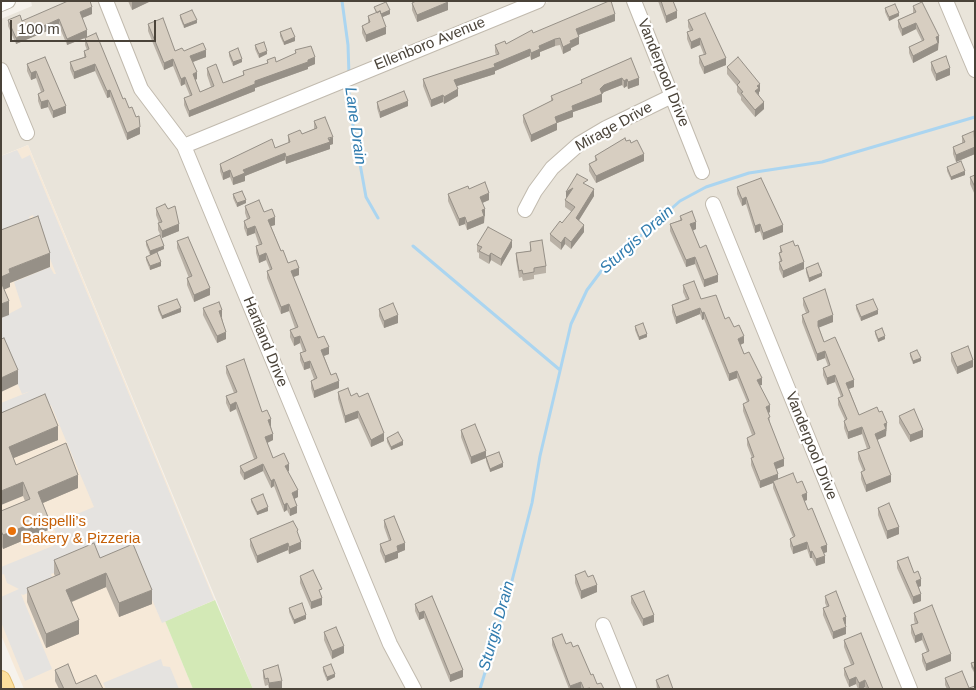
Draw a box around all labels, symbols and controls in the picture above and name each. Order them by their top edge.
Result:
scale bar [12,10,159,42]
street label: Ellenboro Avenue [372,14,488,74]
street label: Vanderpool Drive [633,16,693,130]
text: 100 m [18,20,60,37]
water label: Lane Drain [340,86,370,166]
street label: Mirage Drive [572,99,656,155]
water label: Sturgis Drain [596,202,678,278]
street label: Hartland Drive [239,294,291,390]
street label: Vanderpool Drive [781,389,841,503]
place label: Crispelli’s Bakery & Pizzeria [22,513,140,548]
marker: Crispelli’s Bakery & Pizzeria [6,525,18,537]
water label: Sturgis Drain [475,579,519,673]

